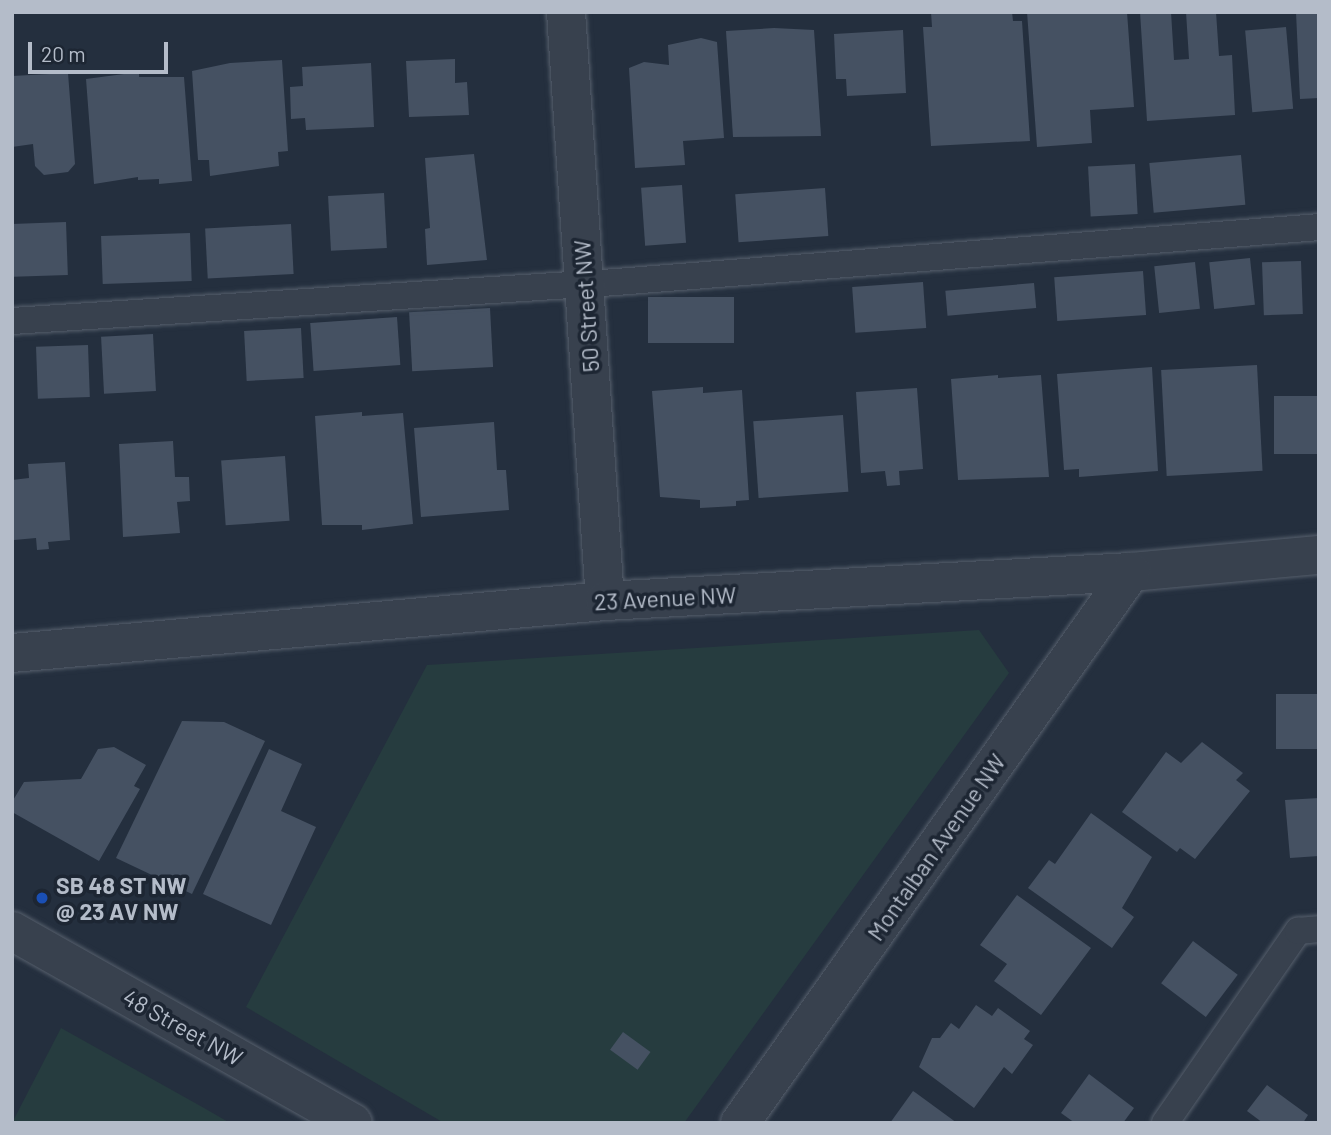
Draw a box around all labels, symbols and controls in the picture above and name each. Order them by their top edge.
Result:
scale bar [32,28,172,72]
text: 20 m [41,41,86,66]
street label: 50 Street NW [568,239,604,373]
street label: 23 Avenue NW [593,581,737,615]
street label: Montalban Avenue NW [861,748,1011,946]
place label: SB 48 ST NW @ 23 AV NW [56,871,187,925]
marker: SB 48 ST NW @ 23 AV NW [34,890,50,906]
street label: 48 Street NW [118,983,248,1071]

